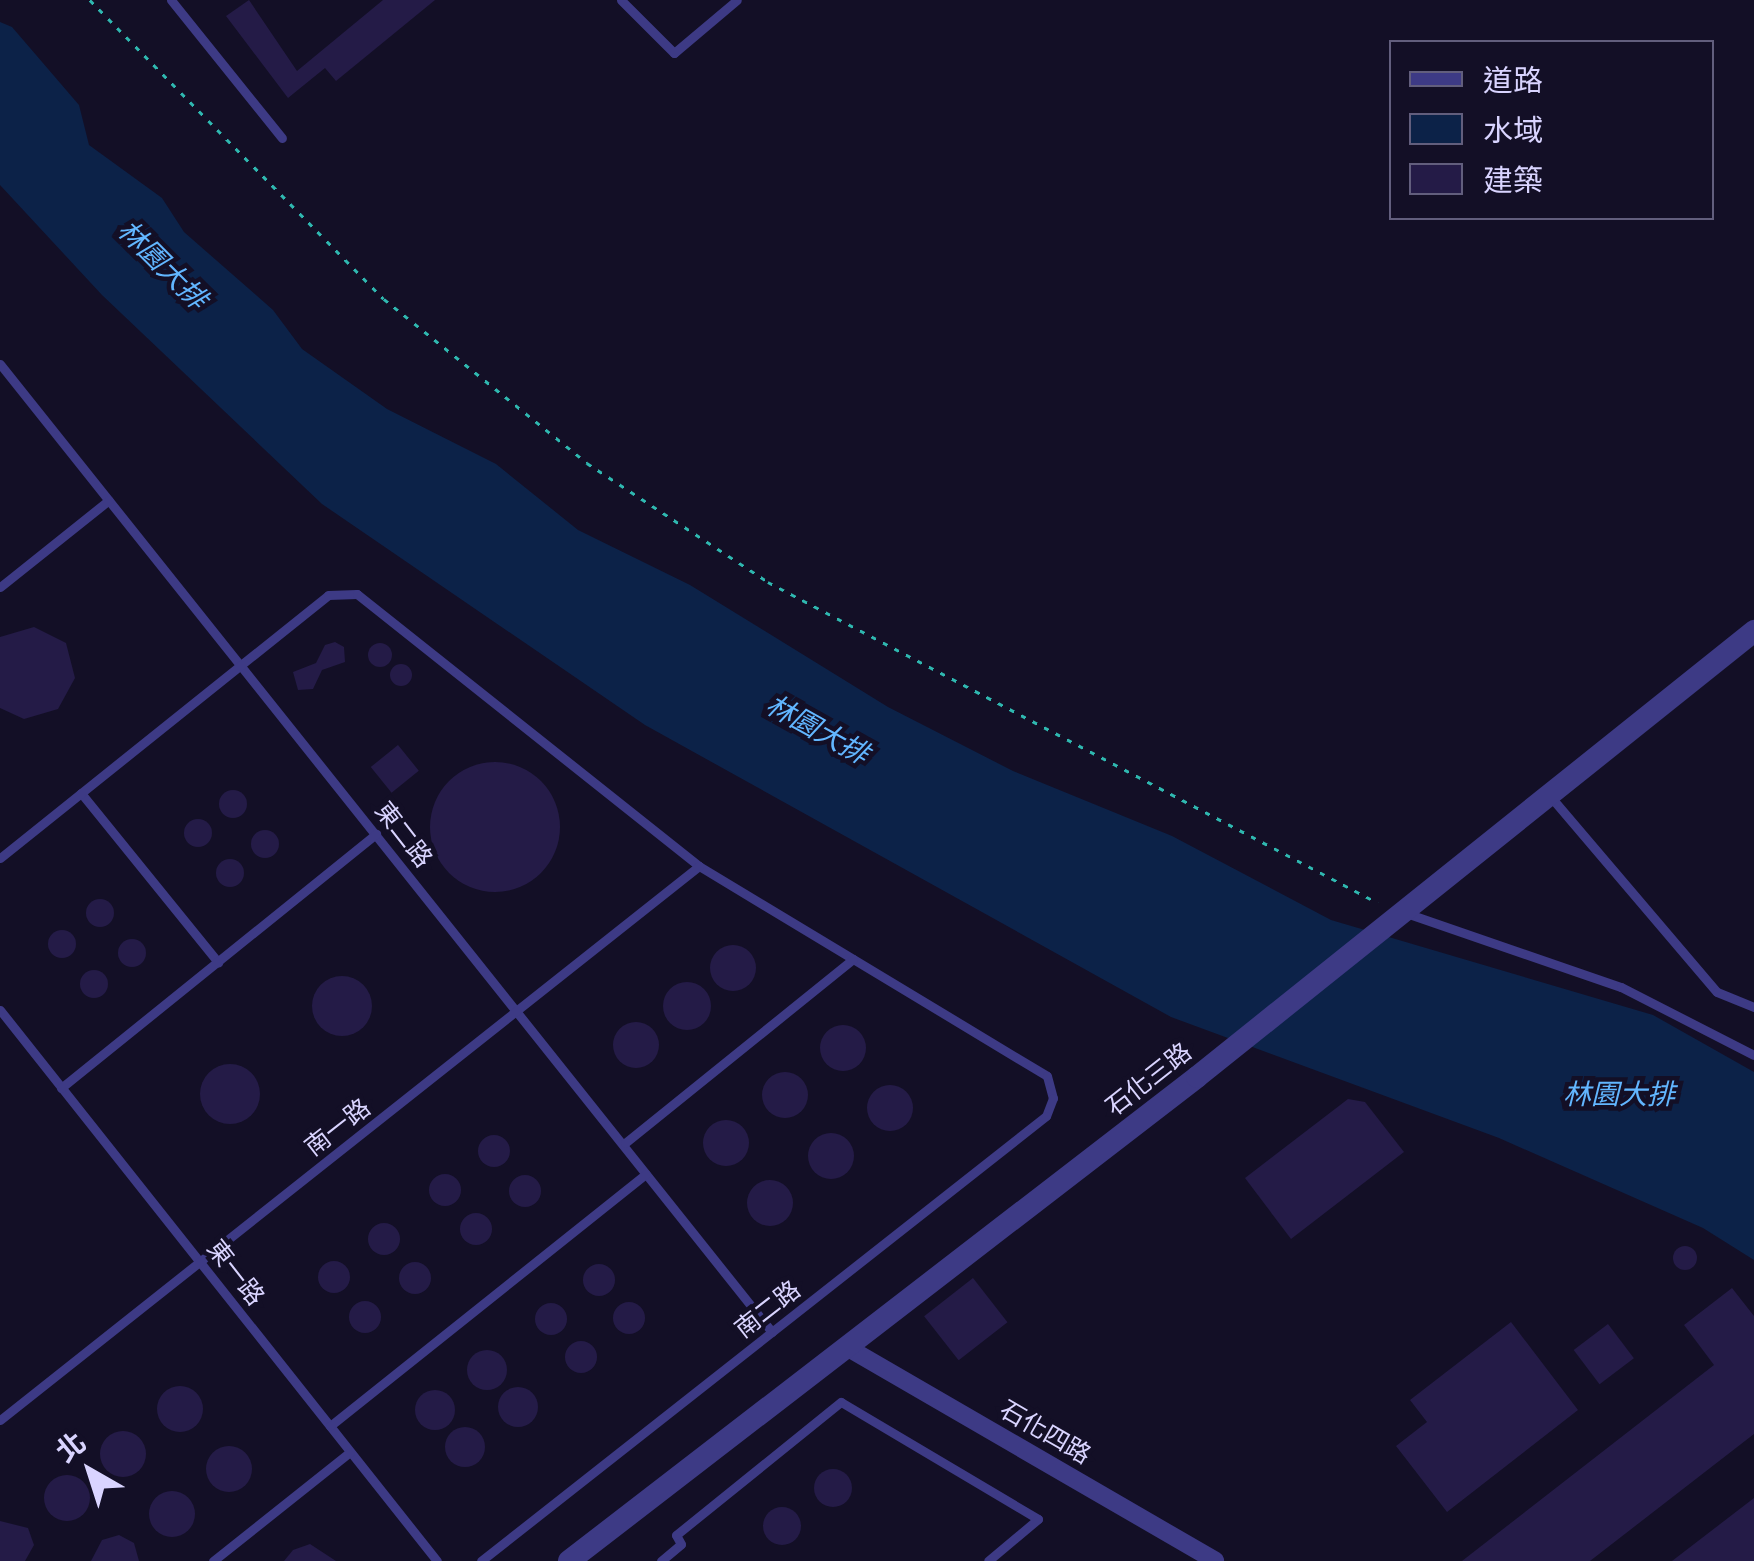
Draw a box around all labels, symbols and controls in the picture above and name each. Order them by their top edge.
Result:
legend [1389,40,1714,220]
text: 道路 [1483,60,1543,103]
text: 水域 [1483,110,1543,153]
text: 建築 [1483,160,1543,203]
water label: 林園大排 [111,214,213,316]
water label: 林園大排 [760,688,874,772]
street label: 東二路 [368,796,438,874]
street label: 石化三路 [1100,1037,1198,1123]
water label: 林園大排 [1563,1078,1675,1112]
street label: 南一路 [299,1093,377,1163]
street label: 東一路 [200,1234,270,1312]
street label: 南二路 [729,1275,807,1345]
street label: 石化四路 [994,1395,1096,1471]
north arrow [40,1421,140,1521]
text: 北 [48,1423,95,1472]

